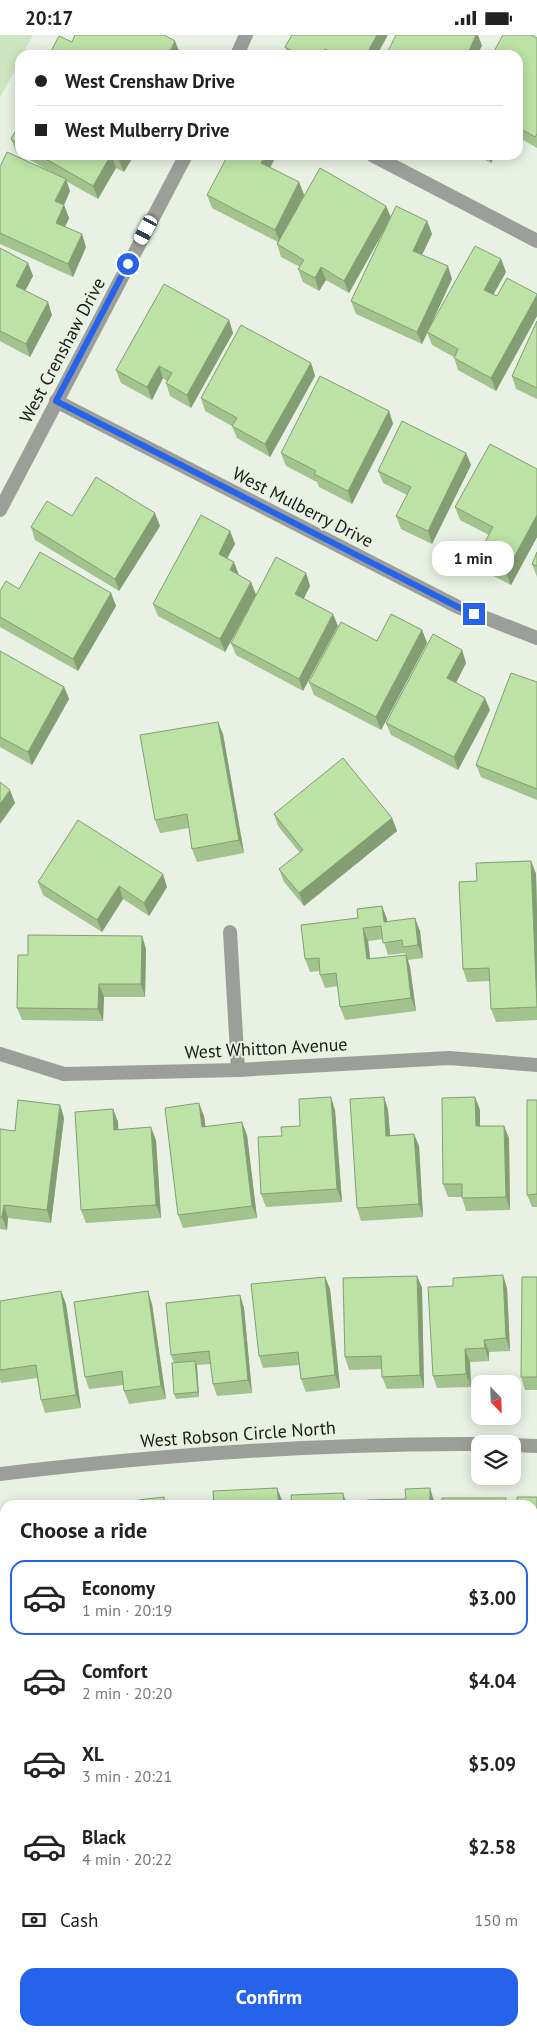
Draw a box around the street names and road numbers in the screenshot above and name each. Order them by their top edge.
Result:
street label: West Crenshaw Drive [14,273,110,427]
street label: West Mulberry Drive [229,462,377,552]
street label: West Whitton Avenue [184,1032,348,1064]
street label: West Robson Circle North [140,1416,336,1452]

